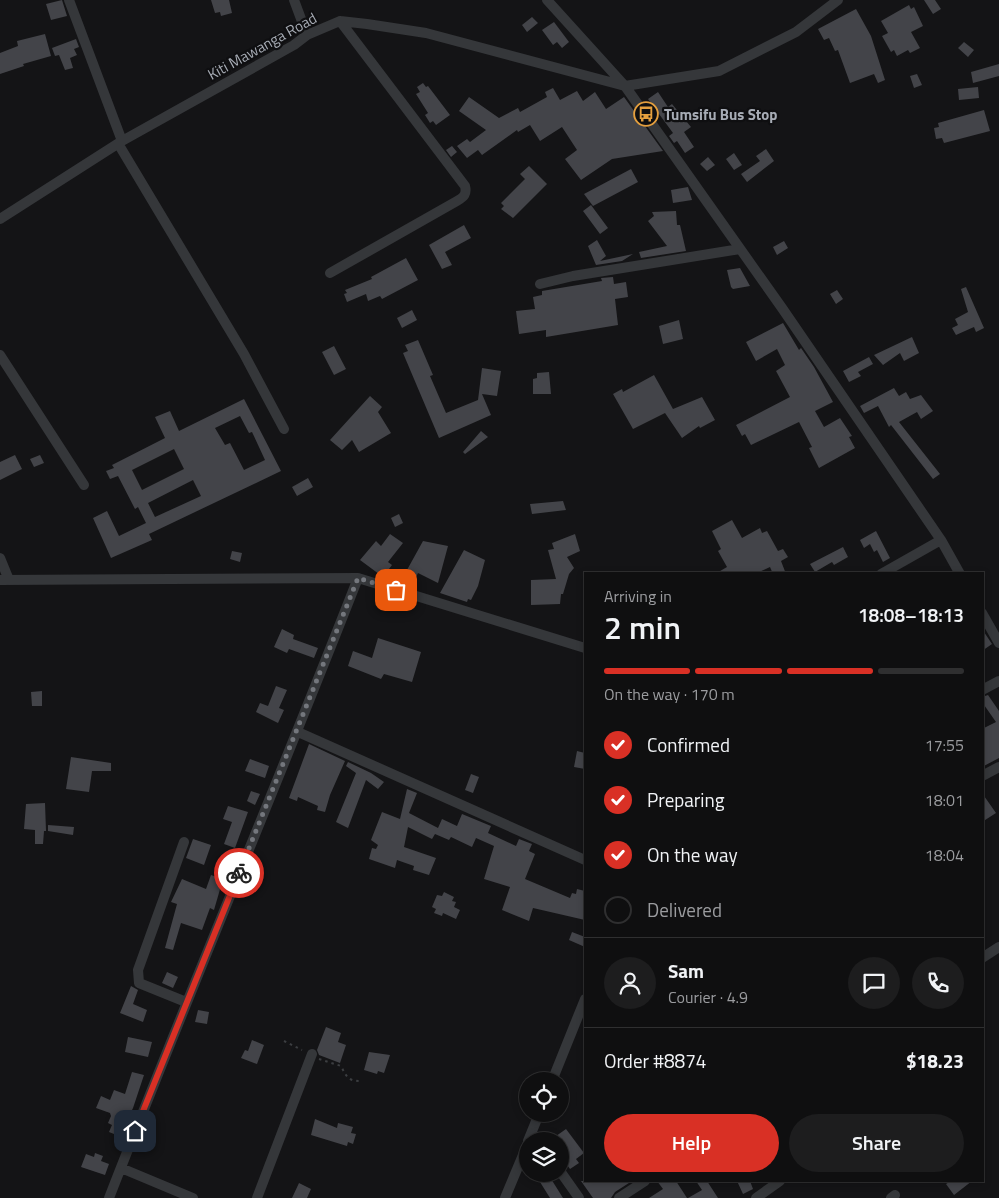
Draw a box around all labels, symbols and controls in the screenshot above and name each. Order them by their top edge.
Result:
street label: Kiti Mawanga Road [203,6,321,86]
bus stop icon: Tumsifu Bus Stop [633,101,659,127]
place label: Tumsifu Bus Stop [664,103,777,126]
pin [375,569,417,611]
icon: bag [382,576,410,604]
text: Arriving in [604,584,672,608]
text: 18:08–18:13 [858,600,964,629]
text: 2 min [604,603,681,651]
text: On the way · 170 m [604,682,735,706]
text: Confirmed [647,730,730,759]
icon: check [604,731,632,759]
text: 17:55 [925,733,964,757]
text: Preparing [647,785,724,814]
icon: check [604,786,632,814]
text: 18:01 [925,788,964,812]
text: On the way [647,840,738,869]
icon: check [604,841,632,869]
text: 18:04 [925,843,964,867]
courier [214,848,264,898]
icon: bike [225,859,253,887]
text: Delivered [647,895,722,924]
text: Sam [668,956,704,985]
button: person [604,957,656,1009]
button: chat [848,957,900,1009]
button: phone [912,957,964,1009]
text: Courier · 4.9 [668,985,748,1009]
text: Order #8874 [604,1046,706,1075]
text: $18.23 [906,1046,964,1075]
map controls [519,1072,569,1182]
button: locate [519,1072,569,1122]
pin [114,1110,156,1152]
button: Help [604,1114,779,1172]
button: Share [789,1114,964,1172]
icon: home [121,1117,149,1145]
button: layers [519,1132,569,1182]

